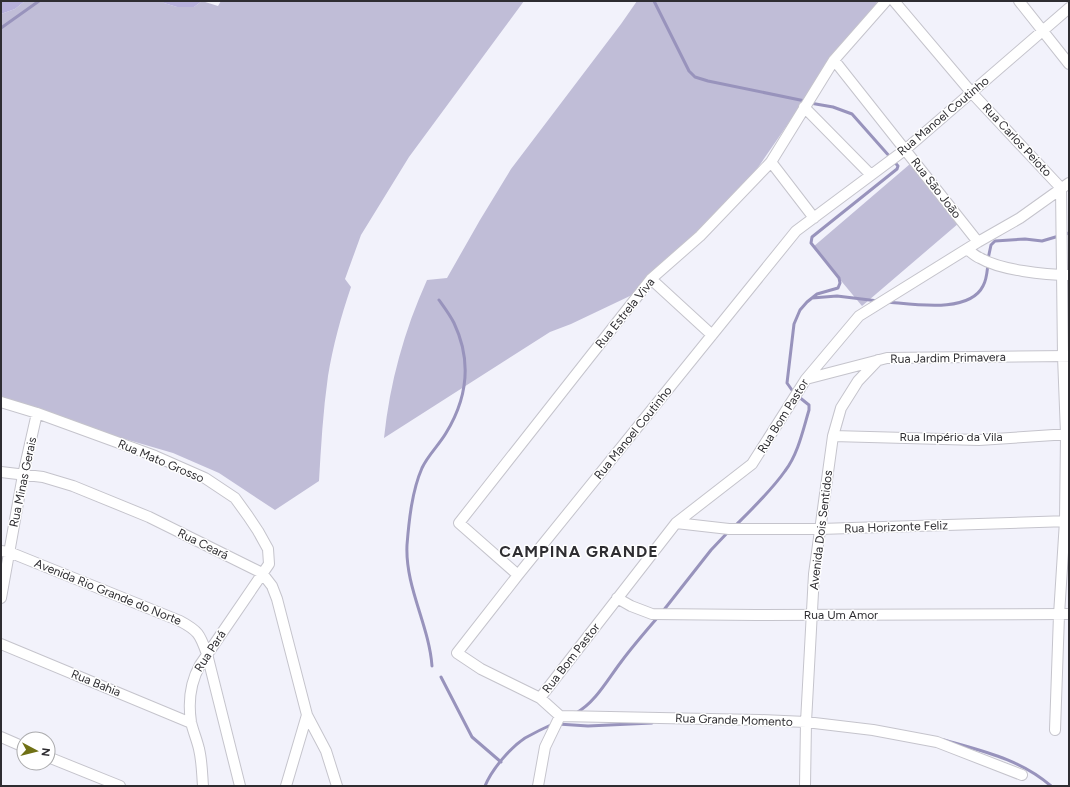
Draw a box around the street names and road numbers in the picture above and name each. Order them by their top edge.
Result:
street label: Rua Manoel Coutinho [894,74,992,158]
street label: Rua Carlos Peioto [980,101,1054,179]
street label: Rua São João [908,155,964,221]
street label: Rua Estrela Viva [592,275,658,351]
street label: Rua Jardim Primavera [890,350,1006,366]
street label: Rua Bom Pastor [755,376,811,456]
street label: Rua Manoel Coutinho [591,384,675,482]
street label: Rua Império da Vila [899,430,1003,444]
street label: Rua Minas Gerais [7,435,39,528]
street label: Rua Mato Grosso [116,437,206,485]
street label: Avenida Dois Sentidos [807,469,835,591]
street label: Rua Horizonte Feliz [844,518,948,536]
street label: Rua Ceará [175,526,231,562]
street label: Avenida Rio Grande do Norte [32,556,184,628]
street label: Rua Um Amor [804,608,878,622]
street label: Rua Bom Pastor [539,620,603,696]
street label: Rua Pará [191,628,229,674]
street label: Rua Bahia [69,667,123,699]
street label: Rua Grande Momento [675,711,793,729]

